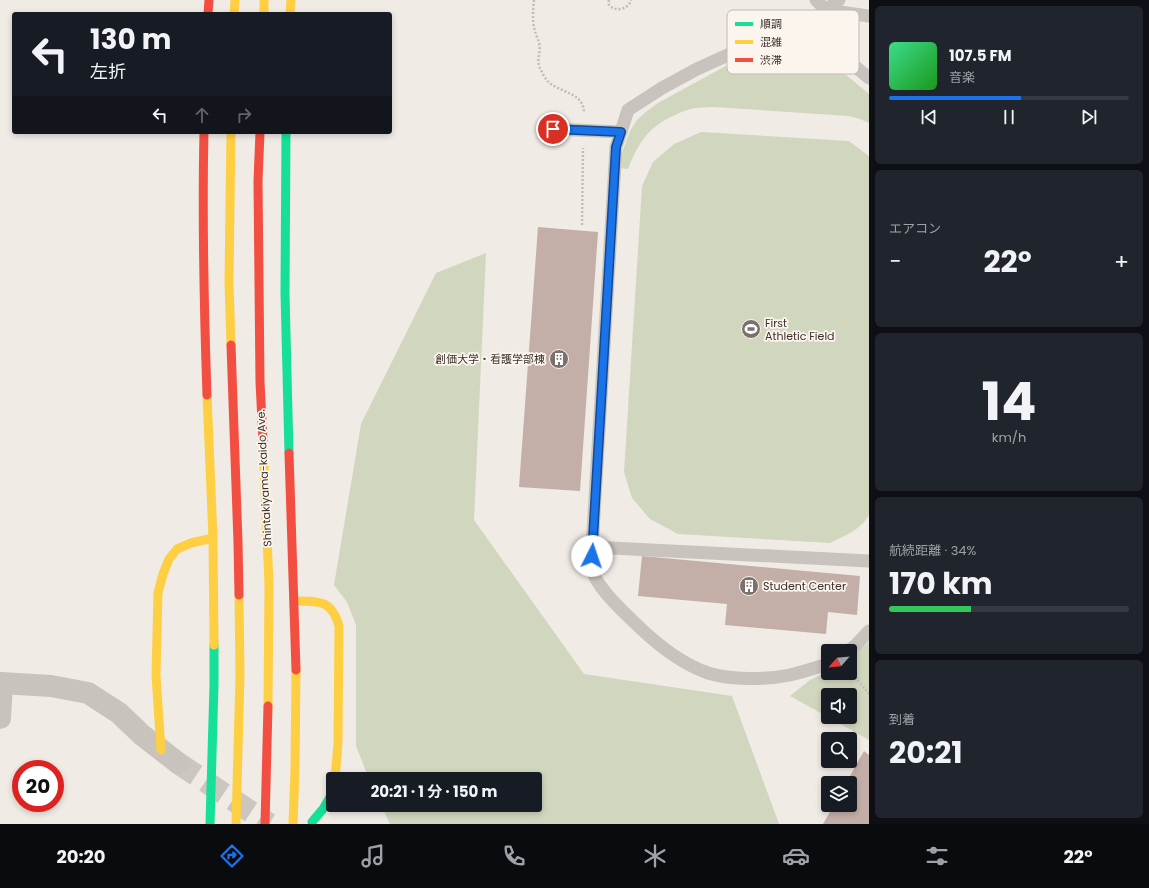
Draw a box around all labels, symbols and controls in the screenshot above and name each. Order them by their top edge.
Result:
legend [727,10,859,74]
text: 順調 [760,16,782,32]
text: 130 m [90,20,171,59]
icon: left [24,28,76,80]
text: 混雑 [760,34,782,50]
text: 107.5 FM [949,45,1012,66]
text: 渋滞 [760,52,782,68]
text: 左折 [90,59,126,84]
text: 音楽 [949,68,975,87]
icon: left [149,104,171,126]
icon: ahead [191,104,213,126]
icon: right [233,104,255,126]
icon: previous [918,106,940,128]
icon: pause [998,106,1020,128]
icon: next [1078,106,1100,128]
pin [536,112,570,146]
icon: arrive [542,118,564,140]
text: エアコン [889,219,941,238]
text: 22° [983,240,1032,283]
text: − [889,246,901,277]
text: + [1114,246,1129,277]
place label: First Athletic Field [765,315,835,344]
sports icon: First Athletic Field [740,318,762,340]
building icon: 創価大学・看護学部棟 [548,348,570,370]
place label: 創価大学・看護学部棟 [435,351,545,367]
text: 14 [982,365,1036,438]
street label: Shintakiyama-kaido Ave. [252,409,276,547]
text: km/h [992,428,1026,447]
position arrow [571,535,613,577]
text: 航続距離 · 34% [889,541,976,560]
text: 170 km [889,562,993,605]
building icon: Student Center [738,575,760,597]
place label: Student Center [763,578,846,594]
north arrow [821,644,857,680]
map controls [821,644,857,812]
button: sound [821,688,857,724]
text: 到着 [889,710,915,729]
text: 20:21 [889,731,963,774]
button: search [821,732,857,768]
speed limit sign: 20 [12,760,64,812]
button: layers [821,776,857,812]
text: 20:21 · 1 分 · 150 m [371,781,497,802]
icon: directions [218,842,246,870]
icon: music [359,842,387,870]
icon: phone [500,842,528,870]
icon: climate [641,842,669,870]
icon: car [782,842,810,870]
icon: filters [923,842,951,870]
text: 20:20 [56,844,106,869]
text: 22° [1064,844,1092,869]

